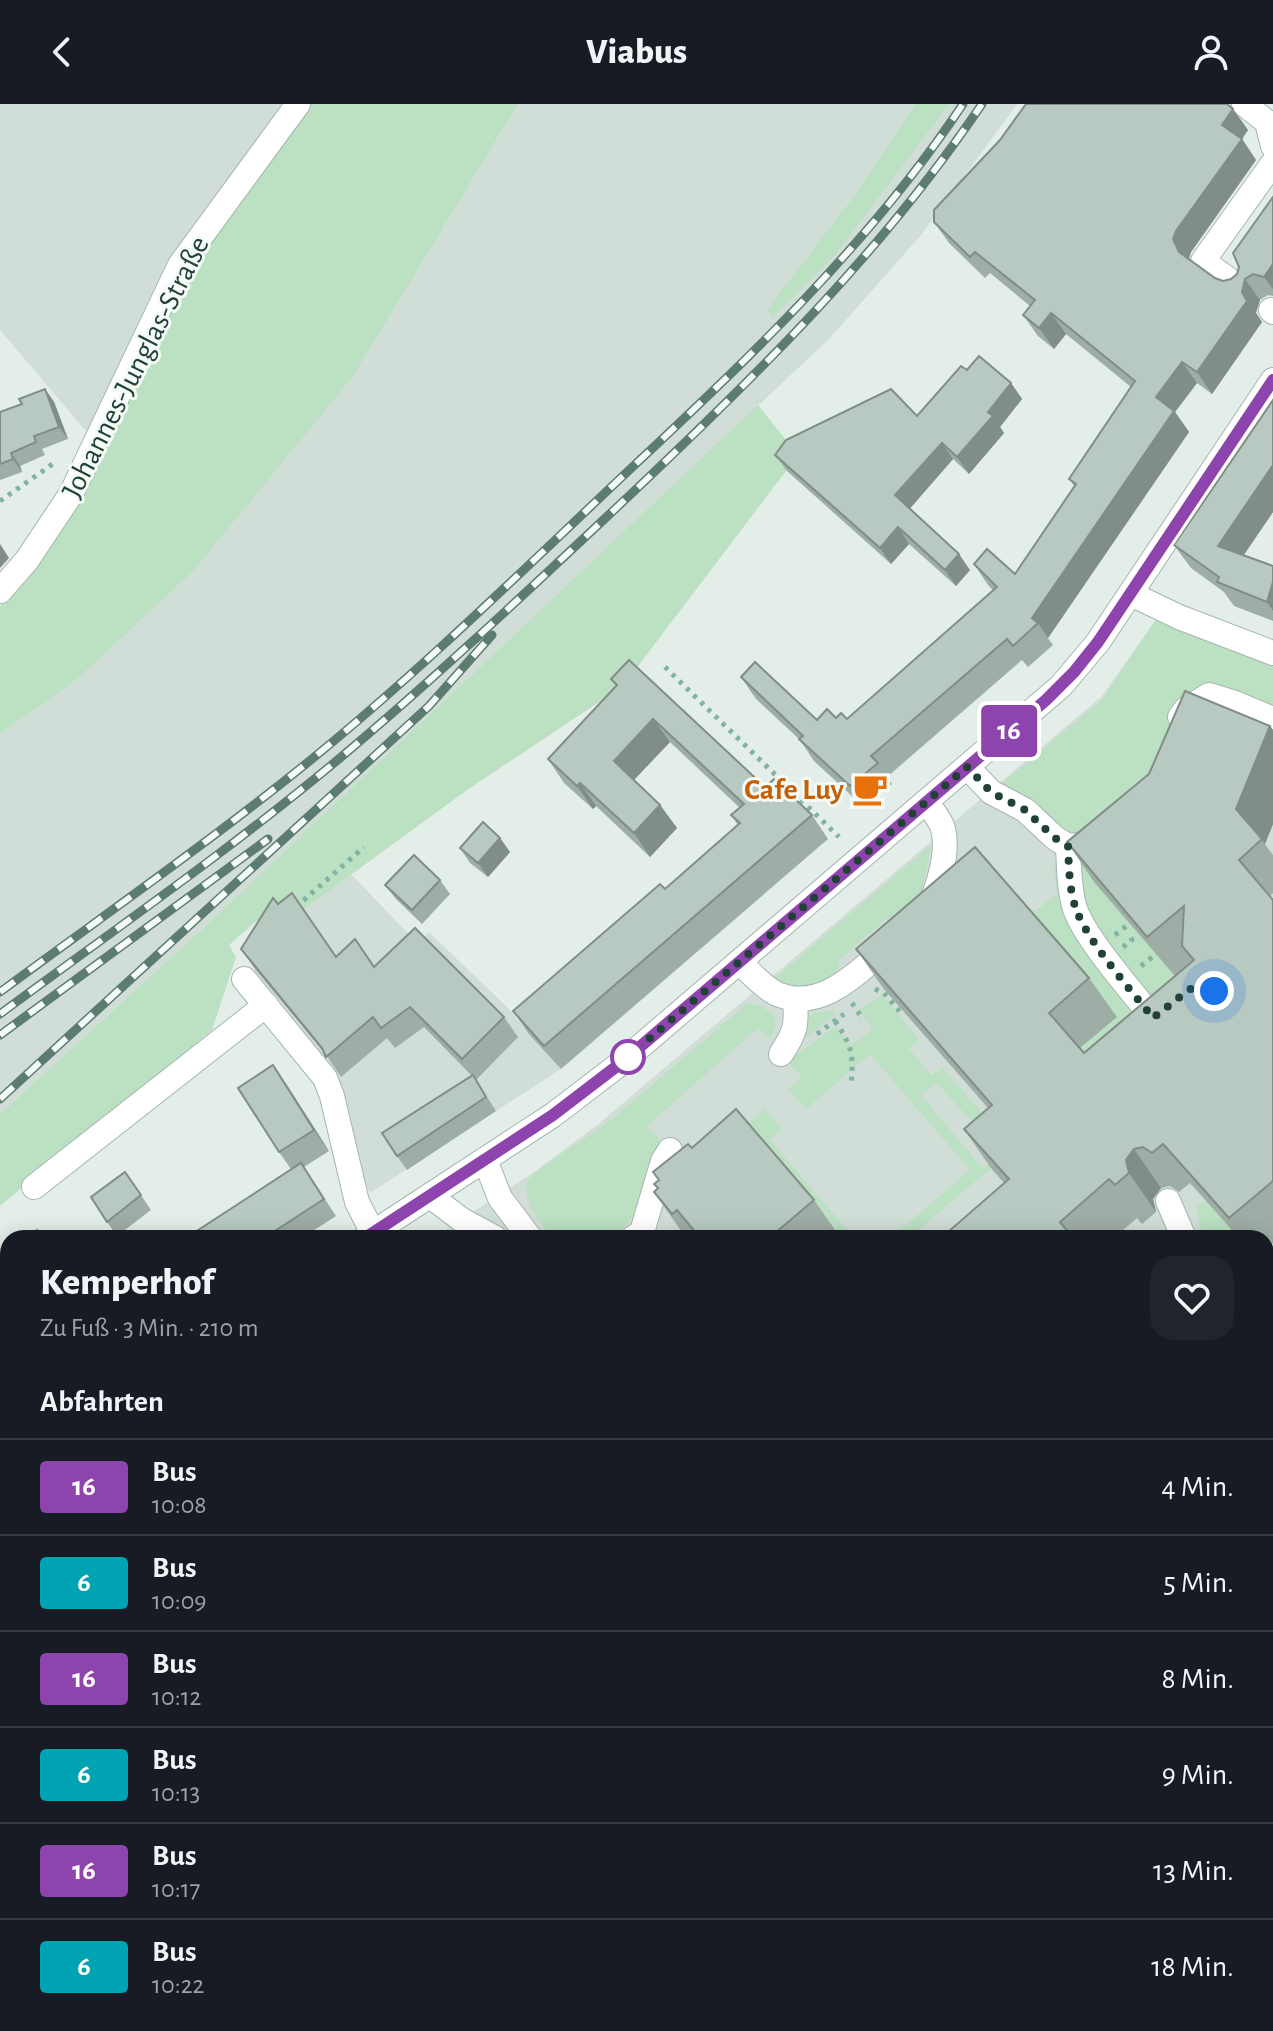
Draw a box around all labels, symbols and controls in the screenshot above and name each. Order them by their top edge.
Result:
icon: back [40,30,84,74]
icon: person [1189,30,1233,74]
text: Viabus [586,34,687,70]
street label: Johannes-Junglas-Straße [57,232,215,503]
line badge: 16 [973,705,1045,757]
text: 16 [997,717,1021,745]
cafe icon: Cafe Luy [851,770,889,808]
place label: Cafe Luy [744,775,845,805]
your location [1194,971,1234,1011]
unlabelled marker [611,1040,645,1074]
button: heart [1150,1256,1234,1340]
text: Kemperhof [40,1264,214,1302]
text: Zu Fuß · 3 Min. · 210 m [40,1315,258,1341]
text: Abfahrten [40,1387,164,1417]
text: Bus [152,1457,197,1487]
text: 4 Min. [1161,1472,1234,1502]
text: 16 [72,1473,96,1501]
text: 10:08 [152,1492,207,1518]
text: Bus [152,1553,197,1583]
text: 5 Min. [1163,1568,1234,1598]
text: 6 [77,1569,91,1597]
text: 10:09 [152,1588,207,1614]
text: Bus [152,1649,197,1679]
text: 8 Min. [1162,1664,1234,1694]
text: 16 [72,1665,96,1693]
text: 10:12 [152,1684,201,1710]
text: Bus [152,1745,197,1775]
text: 9 Min. [1162,1760,1234,1790]
text: 6 [77,1761,91,1789]
text: 10:13 [152,1780,200,1806]
text: Bus [152,1841,197,1871]
text: 13 Min. [1153,1856,1234,1886]
text: 16 [72,1857,96,1885]
text: 10:17 [152,1876,200,1902]
text: Bus [152,1937,197,1967]
text: 18 Min. [1151,1952,1234,1982]
text: 6 [77,1953,91,1981]
text: 10:22 [152,1972,204,1998]

